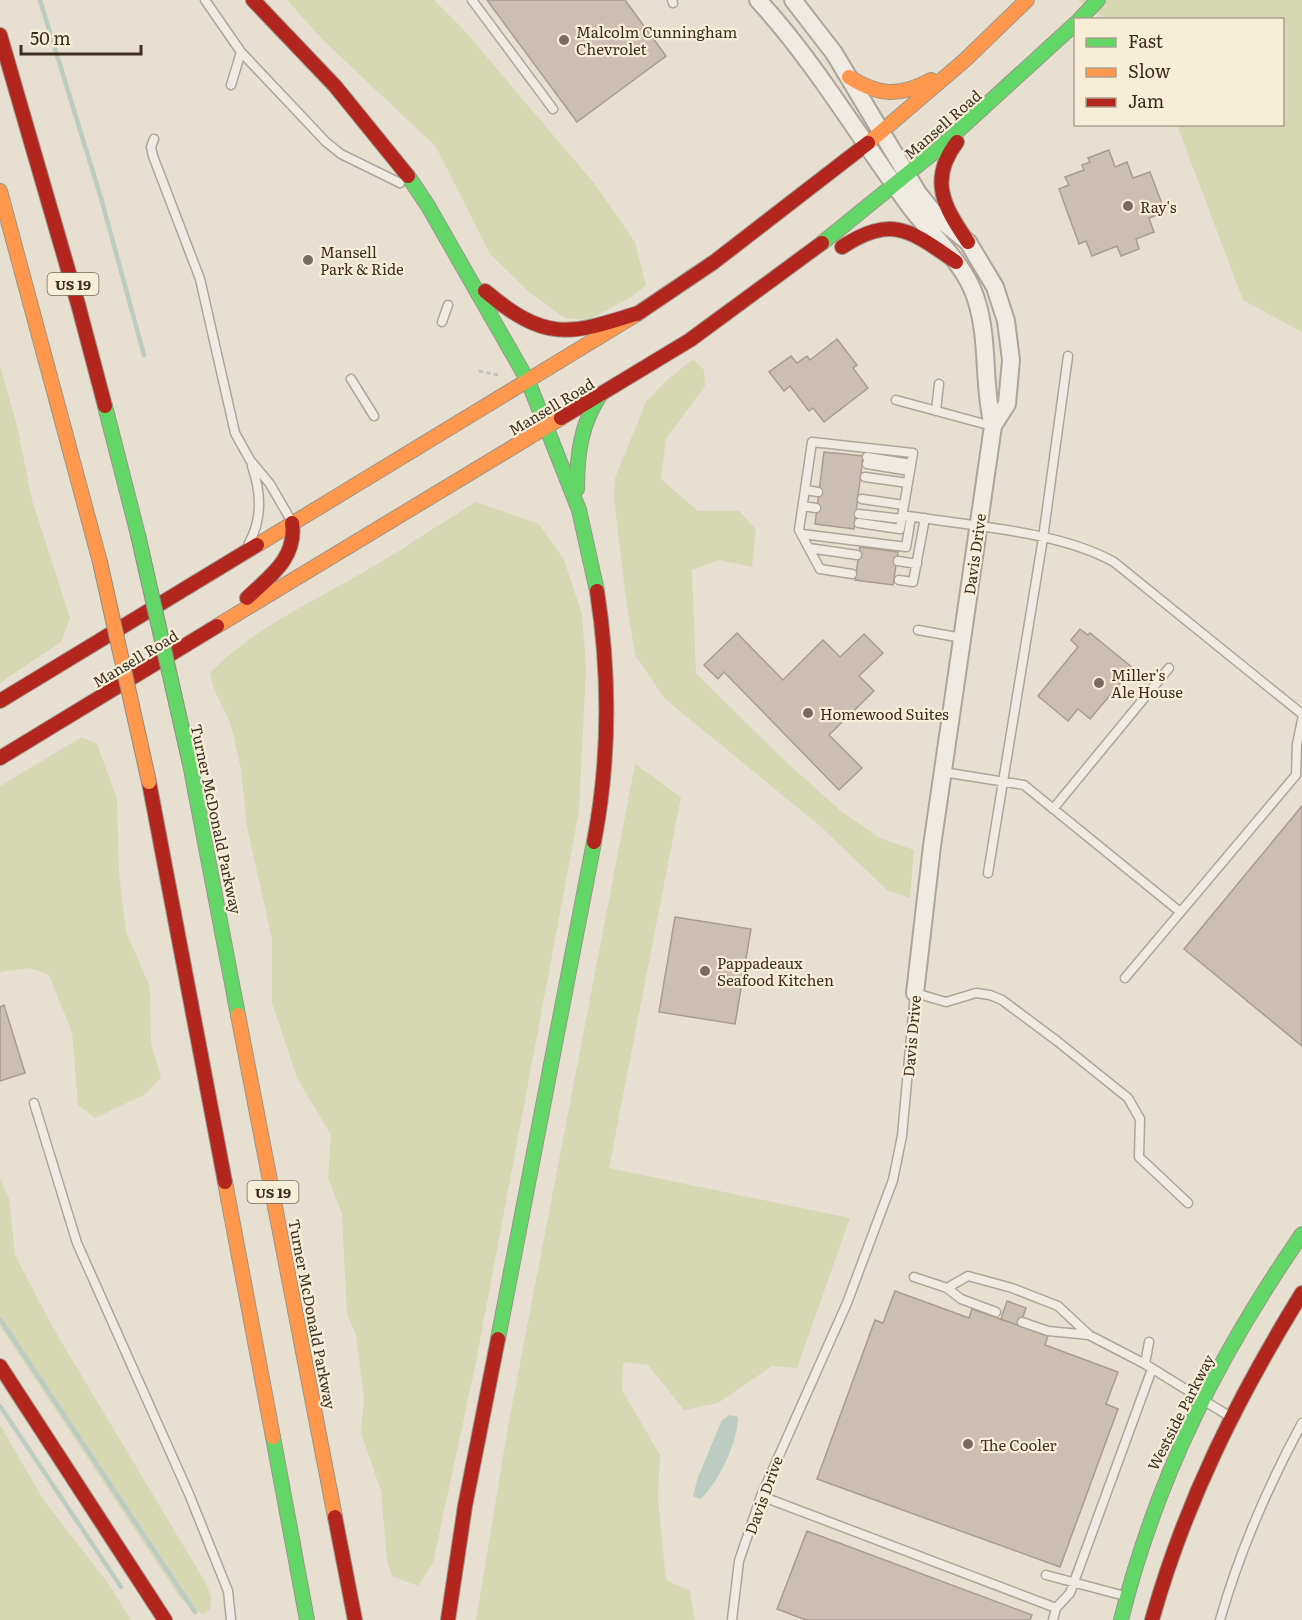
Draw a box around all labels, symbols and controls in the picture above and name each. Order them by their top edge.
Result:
scale bar [21,18,141,56]
legend [1074,18,1284,126]
place label: Malcolm Cunningham Chevrolet [576,20,738,60]
text: 50 m [30,24,71,51]
text: Fast [1128,27,1164,54]
marker: Malcolm Cunningham Chevrolet [557,33,571,47]
text: Slow [1128,57,1171,84]
street label: Mansell Road [898,84,986,164]
text: Jam [1128,87,1164,114]
place label: Ray's [1140,195,1177,218]
marker: Ray's [1121,199,1135,213]
place label: Mansell Park & Ride [320,240,404,280]
marker: Mansell Park & Ride [301,253,315,267]
road number: US 19 [48,273,98,295]
street label: Mansell Road [504,371,598,441]
street label: Davis Drive [957,512,991,596]
street label: Mansell Road [88,623,182,693]
place label: Miller's Ale House [1111,663,1183,703]
marker: Miller's Ale House [1092,676,1106,690]
place label: Homewood Suites [820,702,949,725]
marker: Homewood Suites [801,706,815,720]
street label: Turner McDonald Parkway [186,722,248,916]
place label: Pappadeaux Seafood Kitchen [717,951,834,991]
marker: Pappadeaux Seafood Kitchen [698,964,712,978]
street label: Davis Drive [896,994,926,1078]
road number: US 19 [248,1181,298,1203]
street label: Turner McDonald Parkway [283,1217,343,1412]
street label: Westside Parkway [1141,1349,1219,1474]
place label: The Cooler [980,1433,1057,1456]
marker: The Cooler [961,1437,975,1451]
street label: Davis Drive [738,1452,788,1537]

